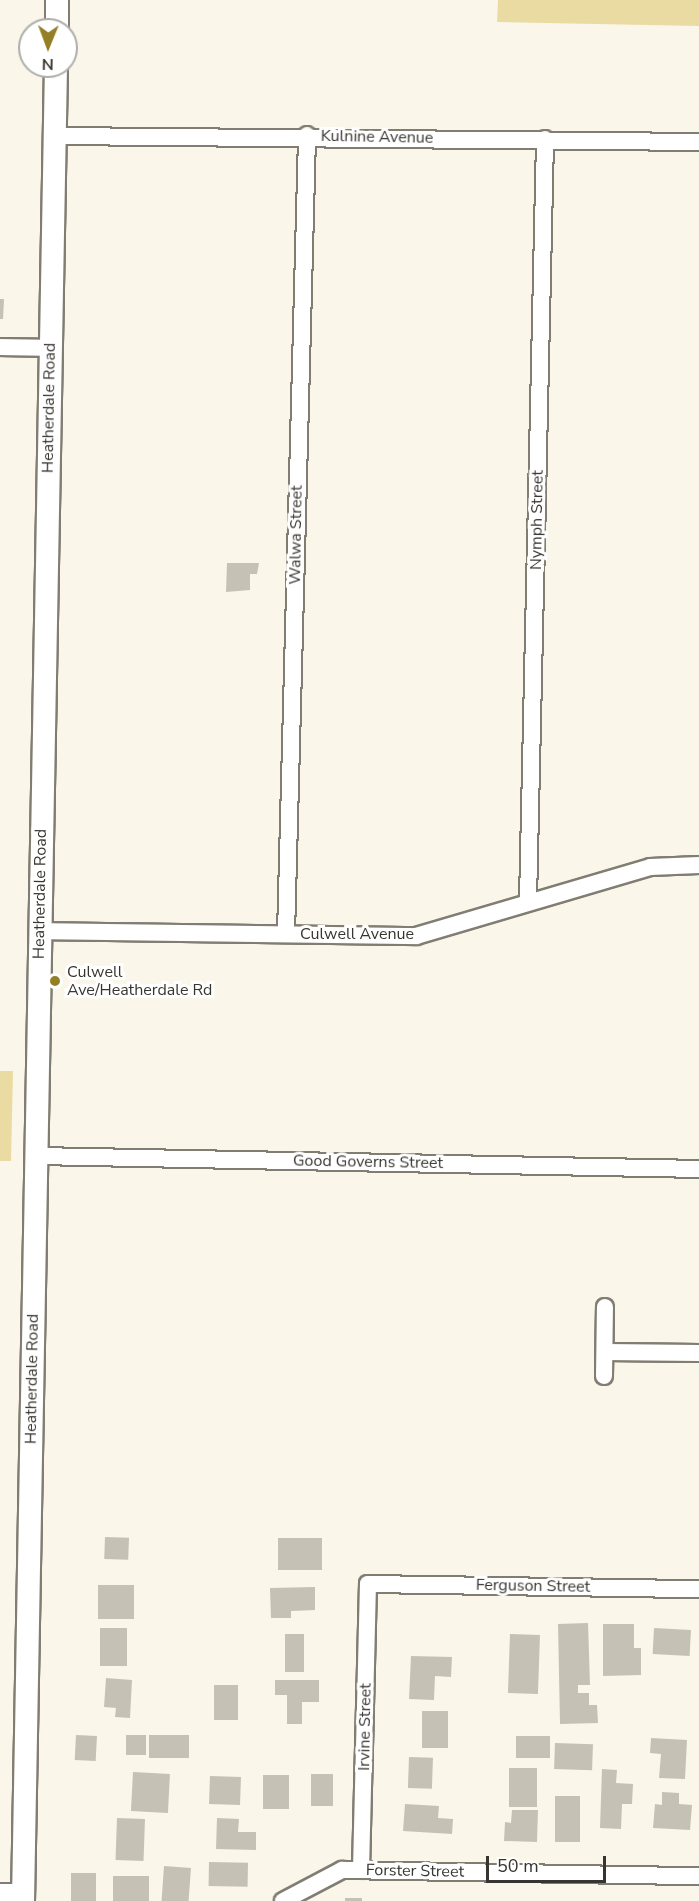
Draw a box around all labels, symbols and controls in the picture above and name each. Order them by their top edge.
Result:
north arrow [18,18,78,78]
text: N [42,53,54,75]
street label: Kulnine Avenue [321,126,433,148]
street label: Heatherdale Road [38,343,60,473]
street label: Nymph Street [527,470,547,570]
street label: Walwa Street [286,485,306,585]
street label: Heatherdale Road [29,829,51,959]
street label: Culwell Avenue [300,924,414,944]
place label: Culwell Ave/Heatherdale Rd [67,962,212,1000]
marker: Culwell Ave/Heatherdale Rd [48,974,62,988]
street label: Good Governs Street [293,1151,443,1173]
street label: Heatherdale Road [21,1314,43,1444]
street label: Ferguson Street [476,1575,590,1597]
street label: Irvine Street [355,1683,375,1771]
scale bar [489,1844,609,1882]
text: 50 m [497,1854,539,1878]
street label: Forster Street [366,1861,464,1881]

